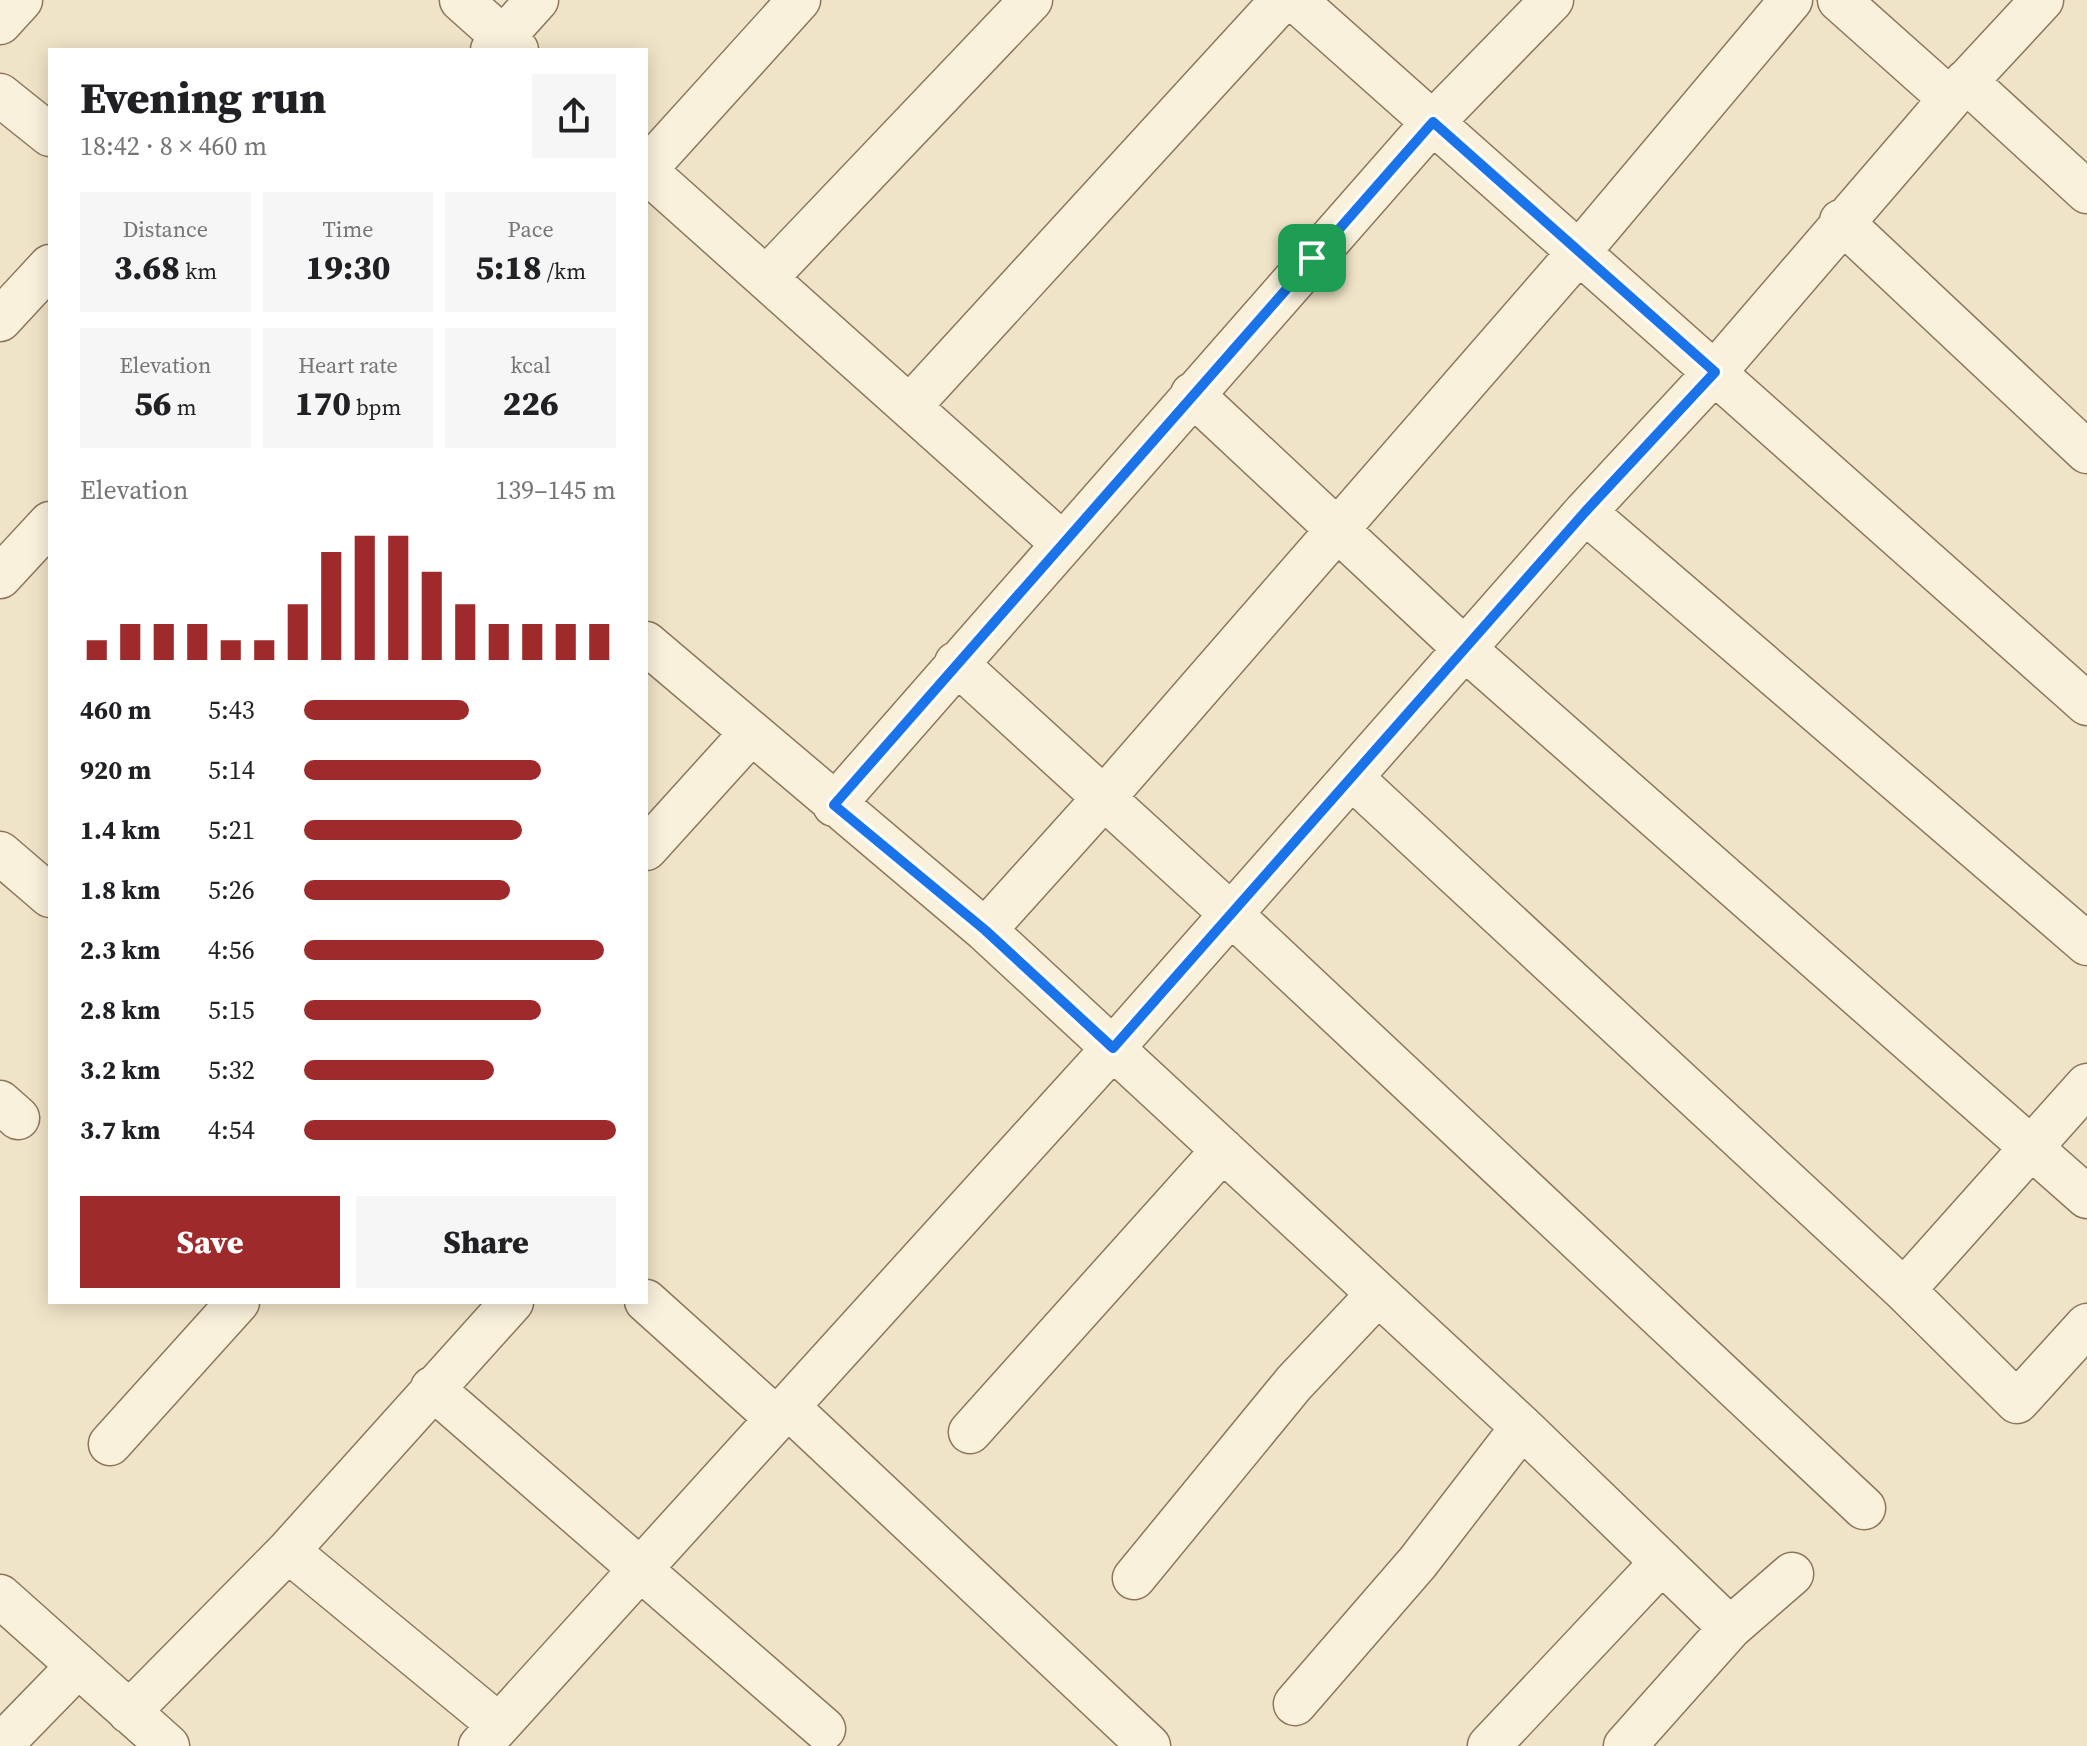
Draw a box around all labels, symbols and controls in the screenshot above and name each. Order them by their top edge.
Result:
text: Evening run [80,67,326,128]
button: share [532,74,616,158]
text: 18:42 · 8 × 460 m [80,128,267,164]
text: Distance [123,214,208,244]
text: Time [323,214,373,244]
text: Pace [508,214,554,244]
pin [1278,224,1346,292]
icon: arrive [1290,236,1334,280]
text: 3.68 [114,244,180,290]
text: 19:30 [305,244,391,290]
text: 5:18 [475,244,542,290]
text: km [180,256,217,286]
text: /km [542,256,586,286]
text: Elevation [119,350,211,380]
text: Heart rate [298,350,398,380]
text: kcal [511,350,551,380]
text: 56 [134,380,172,426]
text: 170 [295,380,351,426]
text: 226 [503,380,559,426]
text: m [172,392,197,422]
text: bpm [351,392,401,422]
text: Elevation [80,472,189,508]
text: 139–145 m [495,472,616,508]
text: 460 m [80,692,151,728]
text: 5:43 [208,692,255,728]
text: 920 m [80,752,151,788]
text: 5:14 [208,752,255,788]
text: 1.4 km [80,812,161,848]
text: 5:21 [208,812,255,848]
text: 1.8 km [80,872,161,908]
text: 5:26 [208,872,255,908]
text: 2.3 km [80,932,161,968]
text: 4:56 [208,932,255,968]
text: 2.8 km [80,992,161,1028]
text: 5:15 [208,992,255,1028]
text: 3.2 km [80,1052,161,1088]
text: 5:32 [208,1052,255,1088]
text: 3.7 km [80,1112,161,1148]
text: 4:54 [208,1112,255,1148]
button: Save [80,1196,340,1288]
button: Share [356,1196,616,1288]

